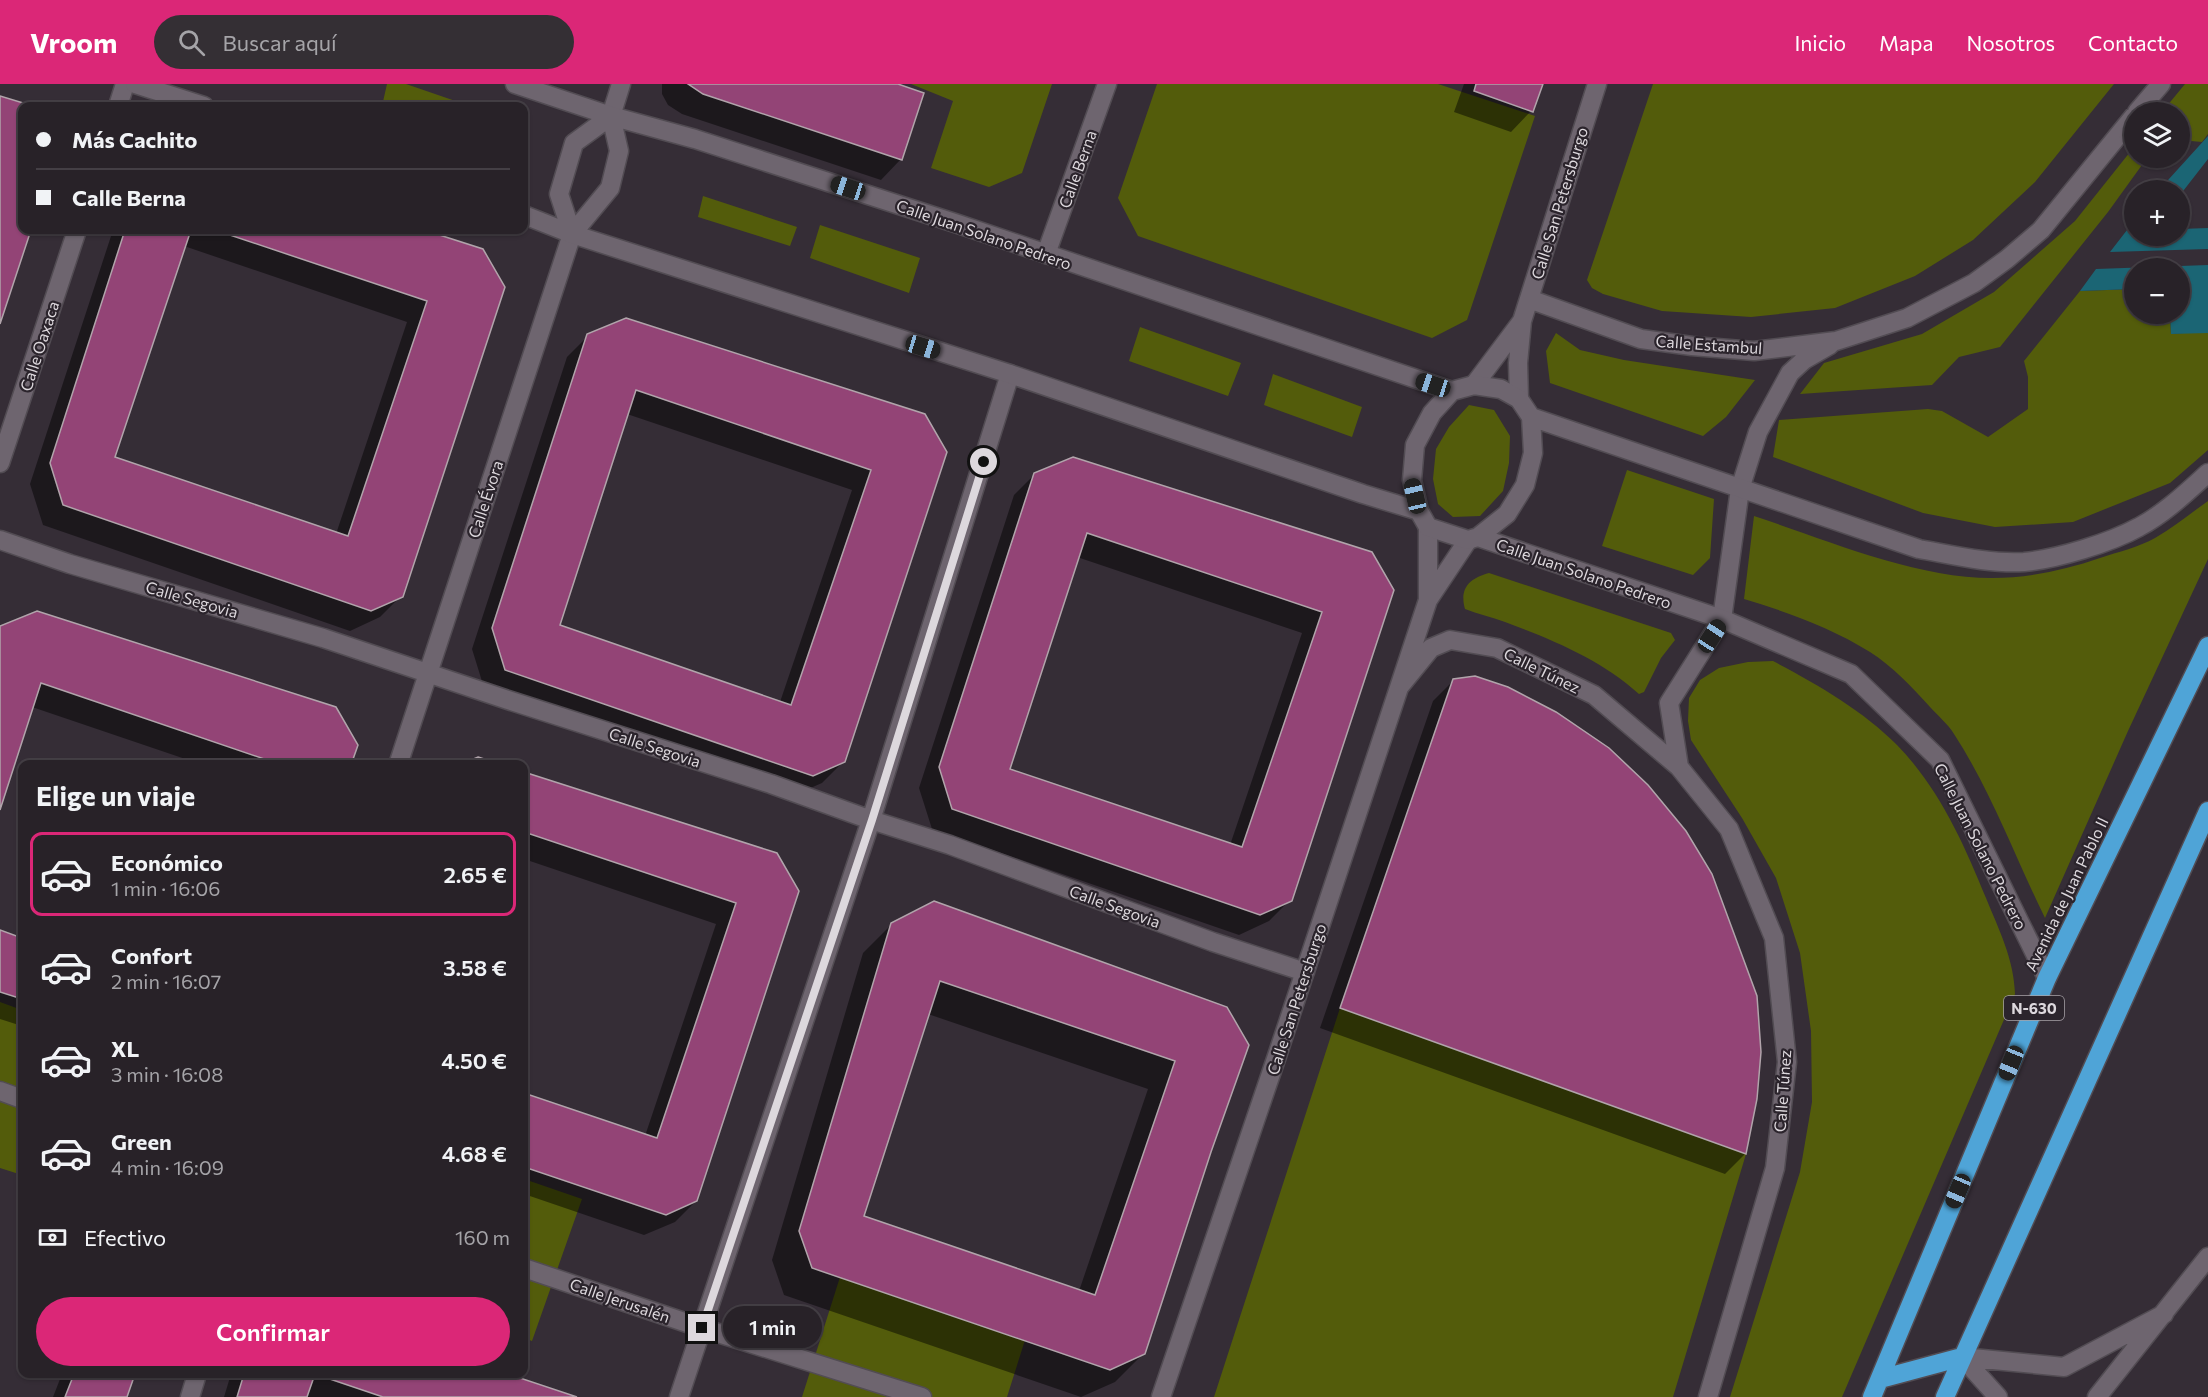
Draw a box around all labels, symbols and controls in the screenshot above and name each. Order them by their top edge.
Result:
search box [154,15,574,69]
text: Vroom [30,25,118,59]
icon: search [175,26,208,59]
text: Buscar aquí [223,29,337,56]
text: Inicio [1794,30,1846,55]
text: Mapa [1879,30,1933,55]
text: Nosotros [1966,30,2055,55]
text: Contacto [2088,30,2178,55]
map controls [2124,102,2190,324]
button: layers [2124,102,2190,168]
street label: Calle San Petersburgo [1527,125,1591,281]
text: Más Cachito [72,126,197,153]
street label: Calle Berna [1054,127,1100,211]
car [828,174,868,202]
button: + [2124,180,2190,246]
text: Calle Berna [72,184,186,211]
street label: Calle Juan Solano Pedrero [894,195,1074,273]
button: − [2124,258,2190,324]
street label: Calle Oaxaca [16,299,62,393]
street label: Calle Estambul [1655,331,1763,357]
car [903,333,943,361]
car [1413,371,1453,399]
route start [970,448,997,475]
street label: Calle Évora [464,458,506,540]
car [1402,476,1428,516]
street label: Calle Juan Solano Pedrero [1494,534,1674,612]
street label: Calle Segovia [144,577,240,621]
car [1695,616,1729,656]
street label: Calle Túnez [1501,643,1583,697]
street label: Calle Segovia [607,723,703,771]
street label: Calle Juan Solano Pedrero [1931,760,2031,932]
text: Elige un viaje [36,779,195,812]
street label: Avenida de Juan Pablo II [2020,814,2112,974]
icon: car [39,847,93,901]
text: Económico [111,849,223,876]
text: 2.65 € [443,861,507,888]
text: 1 min · 16:06 [111,876,220,900]
street label: Calle Segovia [1067,881,1163,931]
street label: Calle San Petersburgo [1263,921,1329,1077]
icon: car [39,940,93,994]
text: Confort [111,942,192,969]
text: 3.58 € [443,954,507,981]
text: 2 min · 16:07 [111,969,221,993]
road number: N-630 [2004,996,2064,1020]
icon: car [39,1033,93,1087]
text: XL [111,1035,139,1062]
car [1996,1043,2026,1083]
text: 4.50 € [441,1047,507,1074]
street label: Calle Túnez [1770,1049,1794,1133]
text: 3 min · 16:08 [111,1062,223,1086]
icon: car [39,1126,93,1180]
text: Green [111,1128,172,1155]
text: 4.68 € [442,1140,507,1167]
text: 4 min · 16:09 [111,1155,224,1179]
car [1943,1171,1973,1211]
icon: cash [36,1221,69,1254]
text: Efectivo [84,1224,166,1251]
text: 160 m [455,1225,510,1249]
street label: Calle Jerusalén [567,1274,673,1326]
button: Confirmar [36,1297,510,1366]
callout: 1 min [723,1307,822,1349]
route end [688,1314,715,1341]
text: 1 min [749,1315,796,1339]

